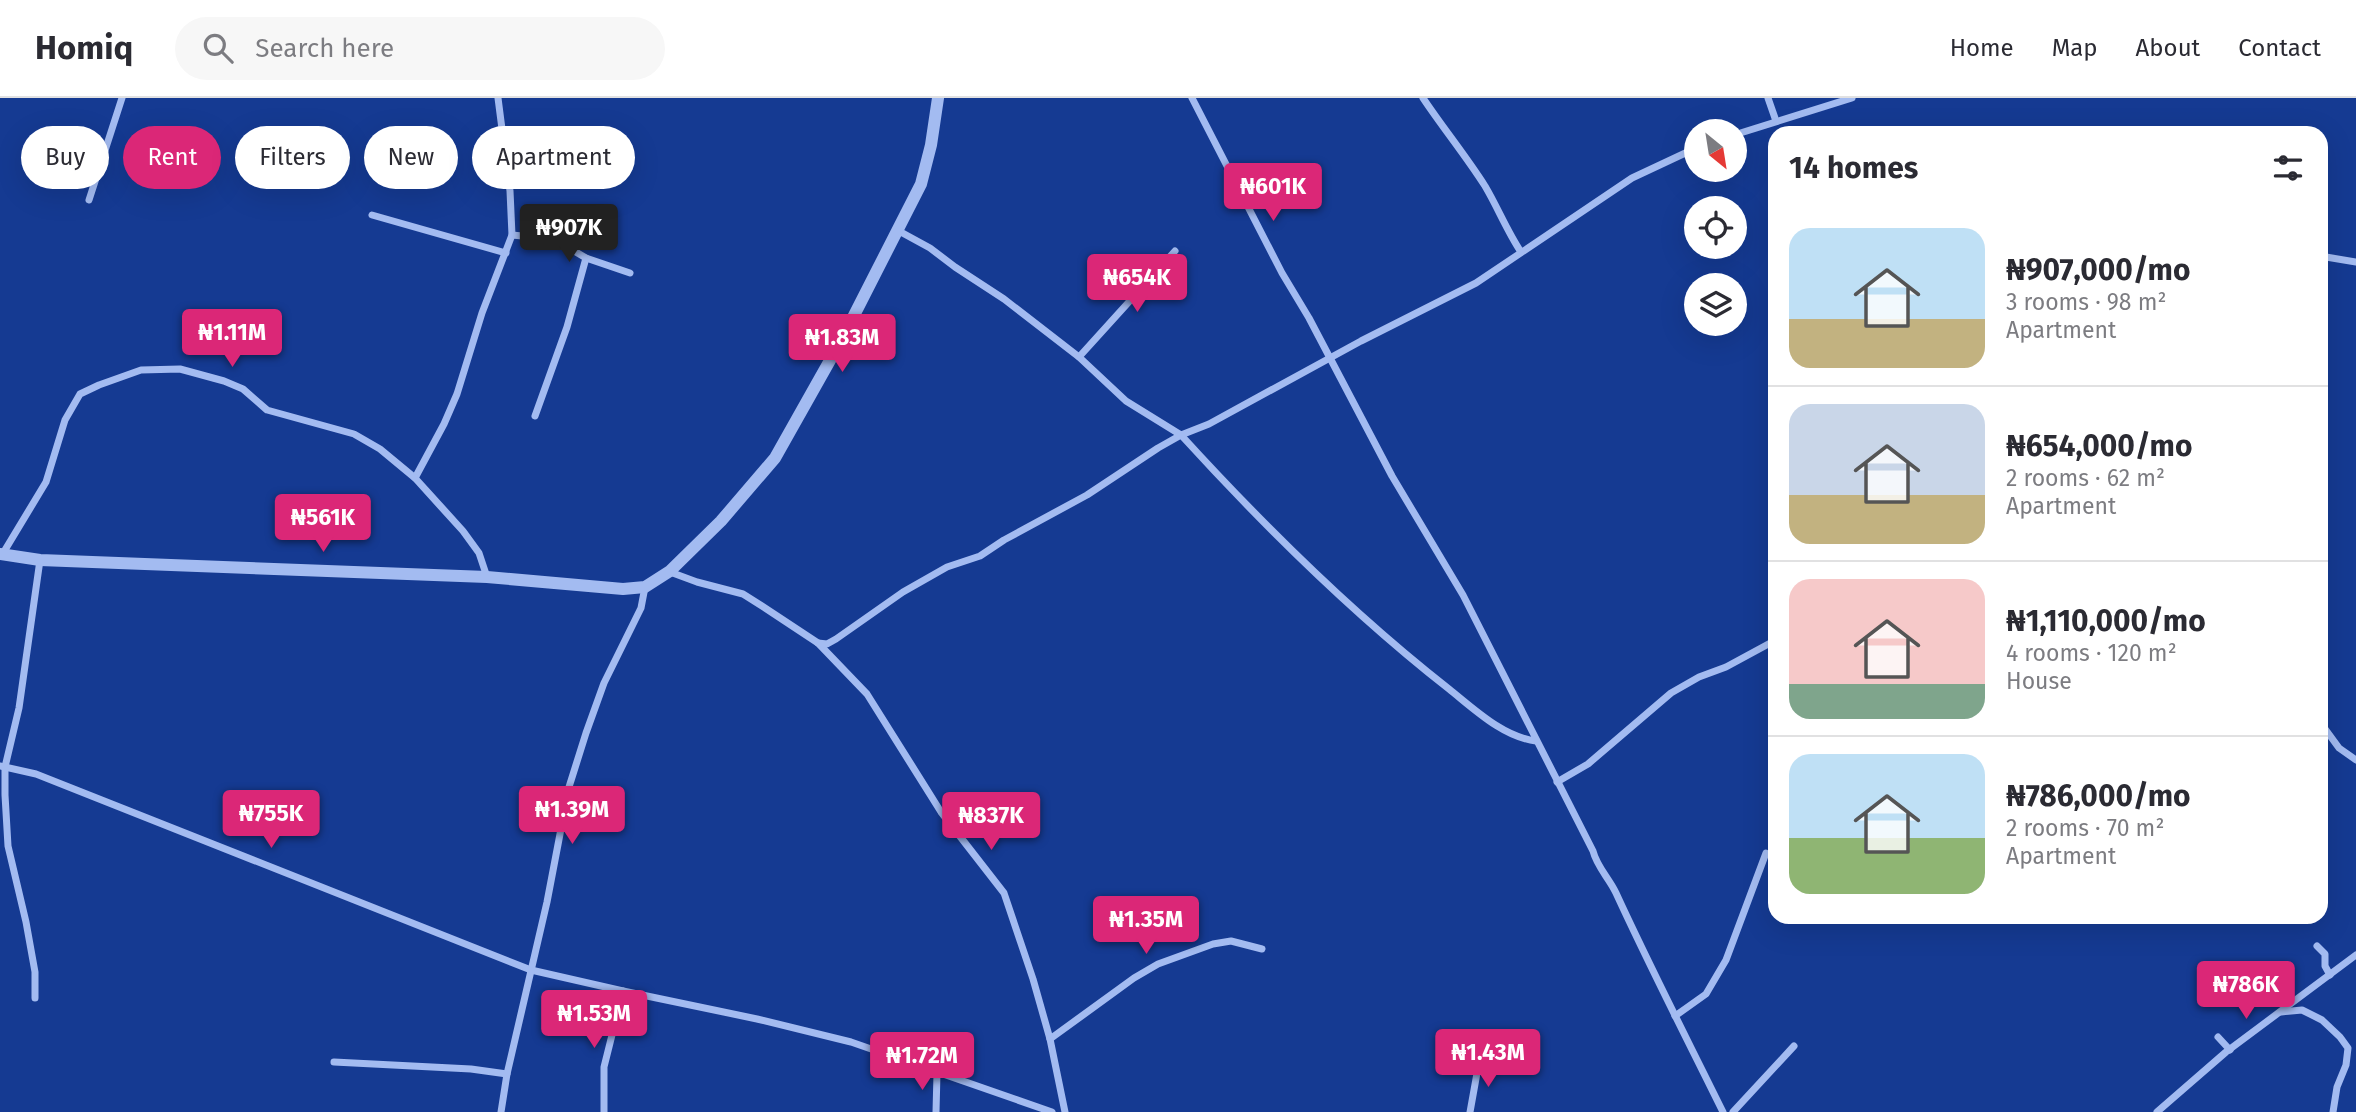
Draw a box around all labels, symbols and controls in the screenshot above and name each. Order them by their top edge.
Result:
search box [175,17,665,80]
text: Homiq [35,28,133,68]
icon: search [199,29,237,67]
text: Search here [255,33,394,64]
text: Home [1950,34,2014,62]
text: Map [2052,34,2098,62]
text: About [2136,34,2200,62]
text: Contact [2238,34,2321,62]
north arrow [1684,119,1746,182]
map controls [1684,119,1747,336]
chip: Buy [21,126,109,189]
chip: Rent [123,126,221,189]
chip: Filters [235,126,350,189]
chip: New [364,126,458,189]
chip: Apartment [472,126,635,189]
icon: filters [2269,149,2307,187]
text: 14 homes [1789,150,1918,186]
pin: ₦601K [1224,164,1322,223]
text: ₦601K [1240,172,1306,200]
button: locate [1684,196,1747,259]
pin: ₦907K [520,204,618,264]
text: ₦907K [536,213,602,241]
text: ₦907,000/mo [2006,252,2190,288]
pin: ₦654K [1088,254,1186,314]
icon: home [1845,256,1929,340]
text: ₦654K [1103,263,1171,291]
button: layers [1684,273,1747,336]
text: 3 rooms · 98 m² [2006,288,2166,316]
pin: ₦1.11M [175,310,289,369]
pin: ₦1.83M [785,314,899,374]
text: Apartment [2006,316,2116,344]
text: ₦1.11M [198,318,266,346]
text: ₦1.83M [805,323,879,351]
text: ₦654,000/mo [2006,428,2192,464]
icon: home [1845,432,1929,516]
text: 2 rooms · 62 m² [2006,464,2165,492]
text: Apartment [2006,492,2116,520]
pin: ₦561K [274,494,372,554]
text: ₦561K [291,503,355,531]
text: ₦1,110,000/mo [2006,603,2206,639]
icon: home [1845,607,1929,691]
text: 4 rooms · 120 m² [2006,639,2177,667]
text: House [2006,667,2072,695]
text: ₦786,000/mo [2006,778,2191,814]
icon: home [1845,782,1929,866]
pin: ₦1.39M [515,786,629,846]
pin: ₦755K [222,790,320,850]
pin: ₦837K [942,792,1040,852]
text: ₦1.39M [535,795,609,823]
text: ₦755K [239,799,303,827]
text: ₦837K [958,801,1024,829]
text: 2 rooms · 70 m² [2006,814,2164,842]
text: Apartment [2006,842,2116,870]
pin: ₦1.35M [1089,896,1203,956]
text: ₦1.35M [1109,905,1183,933]
pin: ₦786K [2197,962,2295,1021]
text: ₦786K [2213,970,2279,998]
pin: ₦1.53M [537,990,651,1050]
text: ₦1.53M [557,999,631,1027]
pin: ₦1.43M [1431,1030,1545,1089]
pin: ₦1.72M [865,1032,979,1092]
text: ₦1.43M [1451,1038,1525,1066]
text: ₦1.72M [886,1041,958,1069]

